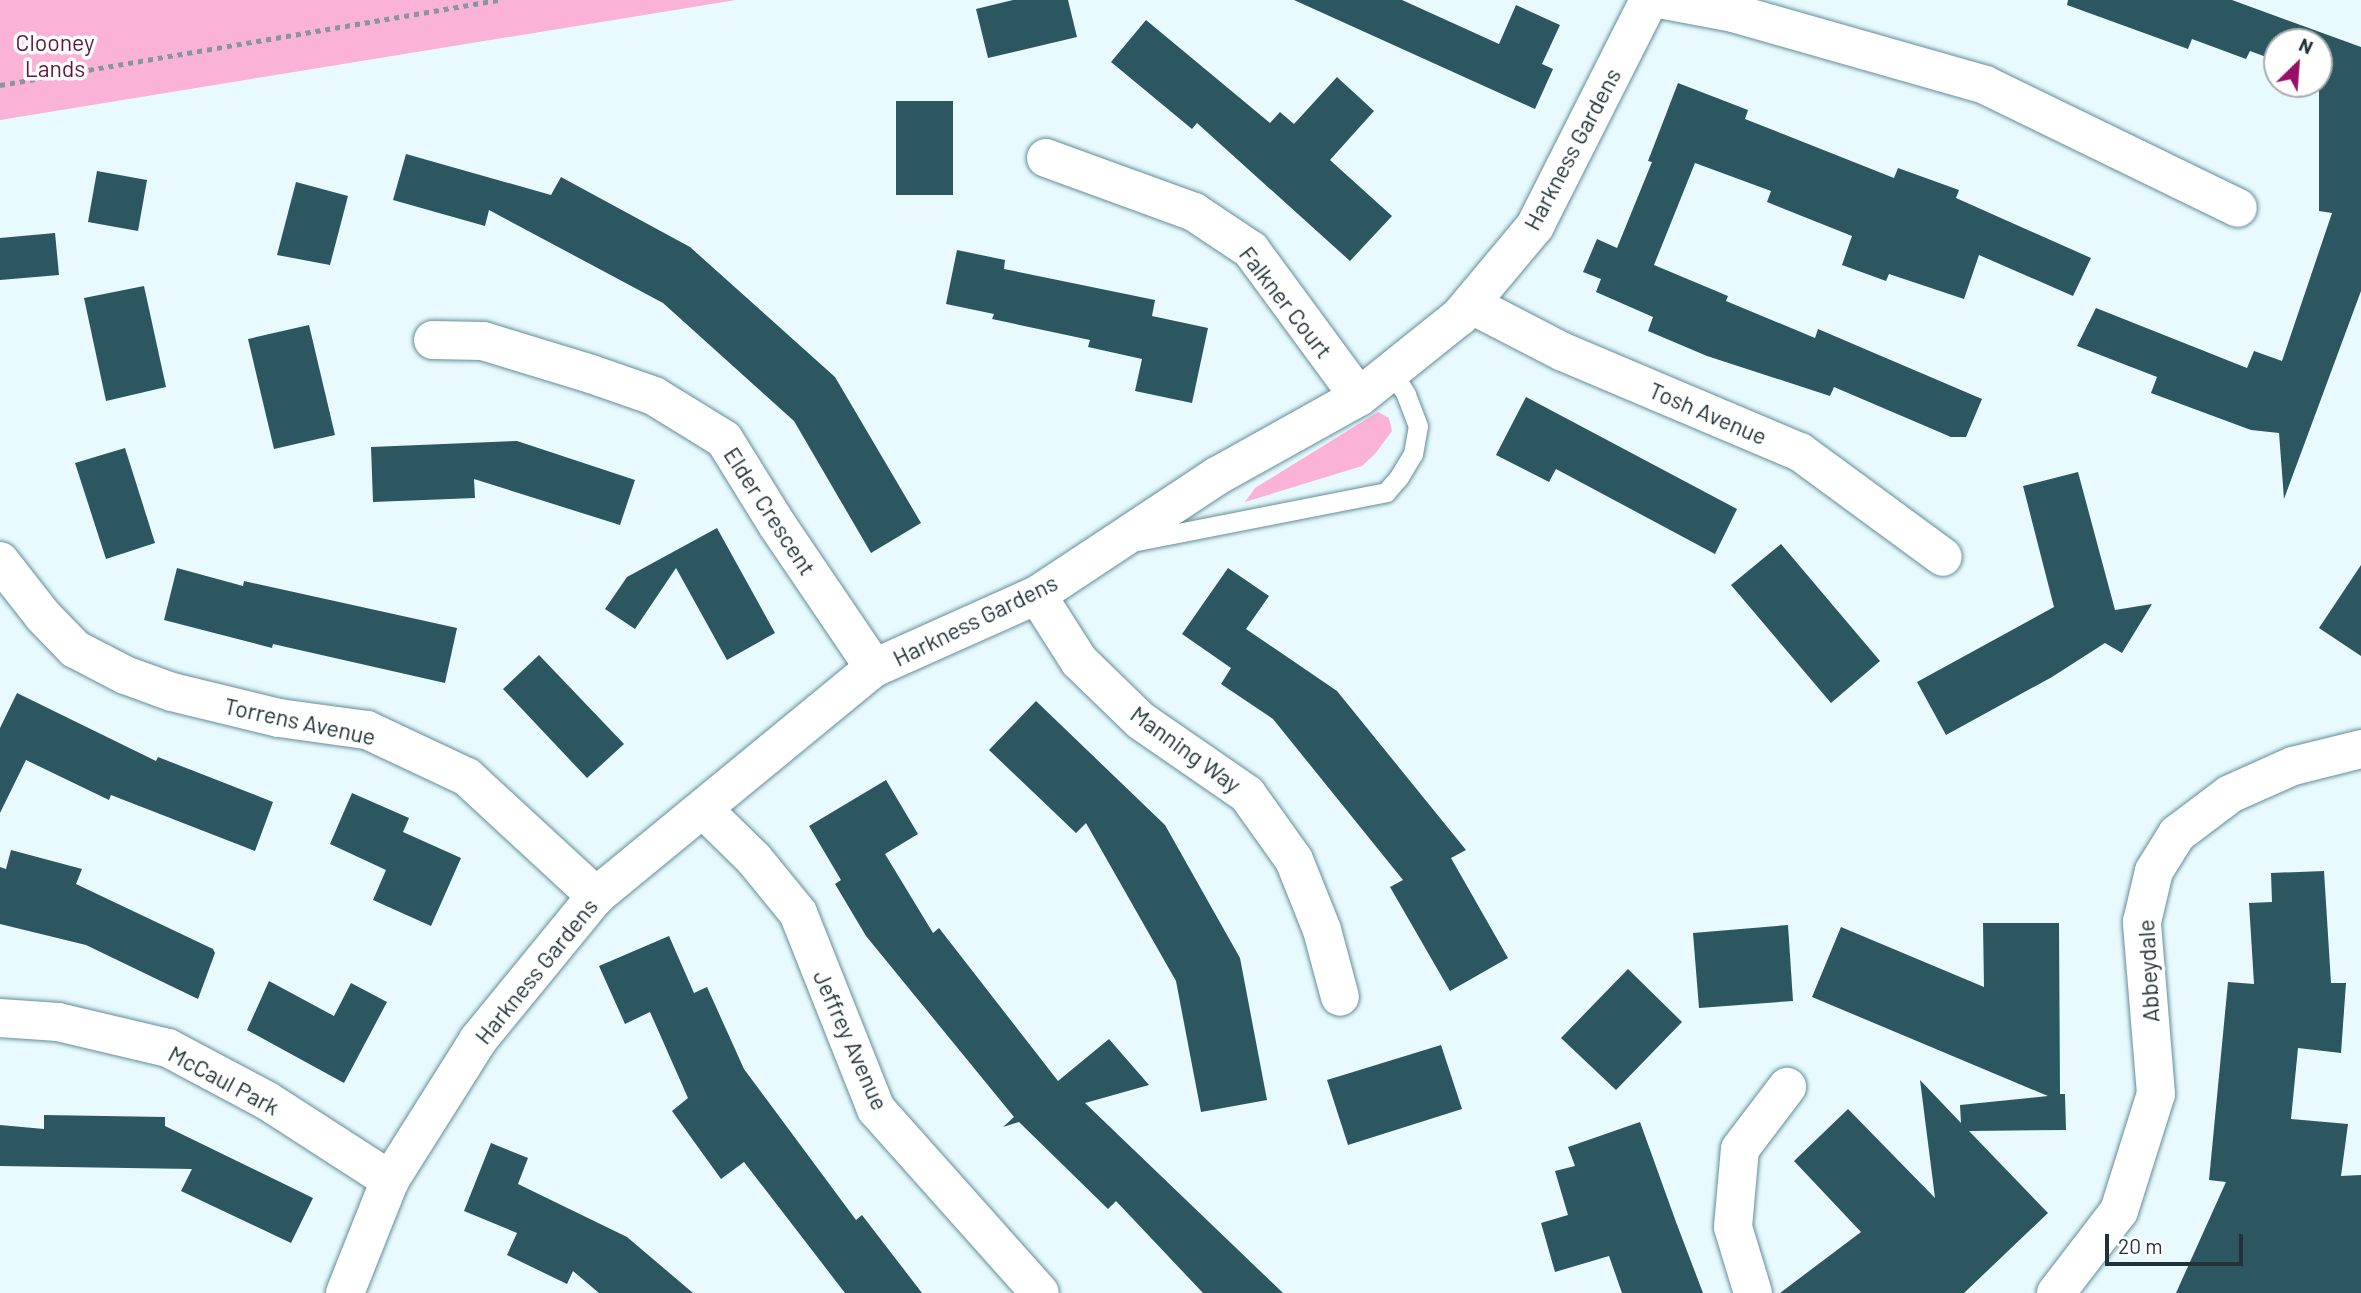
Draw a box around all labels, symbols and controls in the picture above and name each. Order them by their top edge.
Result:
park label: Clooney Lands [15,28,95,82]
north arrow [2263,28,2333,98]
text: N [2296,32,2317,58]
street label: Harkness Gardens [1518,63,1626,235]
street label: Falkner Court [1234,241,1338,363]
street label: Tosh Avenue [1645,376,1771,450]
street label: Elder Crescent [718,442,822,580]
street label: Harkness Gardens [888,568,1062,672]
street label: Torrens Avenue [222,691,378,751]
street label: Manning Way [1126,700,1246,798]
street label: Harkness Gardens [469,893,603,1049]
street label: Abbeydale [2132,919,2164,1023]
street label: Jeffrey Avenue [808,966,894,1114]
street label: McCaul Park [164,1039,284,1121]
scale bar [2109,1220,2247,1264]
text: 20 m [2118,1233,2163,1258]

